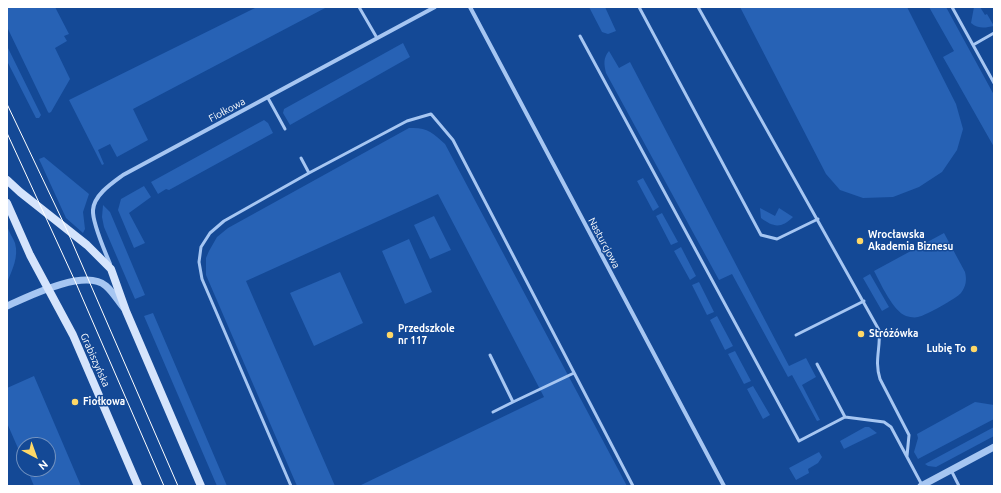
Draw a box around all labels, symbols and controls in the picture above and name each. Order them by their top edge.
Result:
street label: Fiołkowa [207,95,247,125]
street label: Nasturcjowa [586,216,622,270]
place label: Wrocławska Akademia Biznesu [868,229,953,252]
marker: Wrocławska Akademia Biznesu [855,236,865,246]
place label: Przedszkole nr 117 [398,323,455,346]
place label: Stróżówka [869,328,918,340]
marker: Stróżówka [856,329,866,339]
marker: Przedszkole nr 117 [385,330,395,340]
street label: Grabiszyńska [78,331,112,389]
place label: Lubię To [926,343,966,355]
marker: Lubię To [969,344,979,354]
place label: Fiołkowa [83,396,125,408]
marker: Fiołkowa [70,397,80,407]
north arrow [16,437,56,477]
text: N [36,458,50,473]

